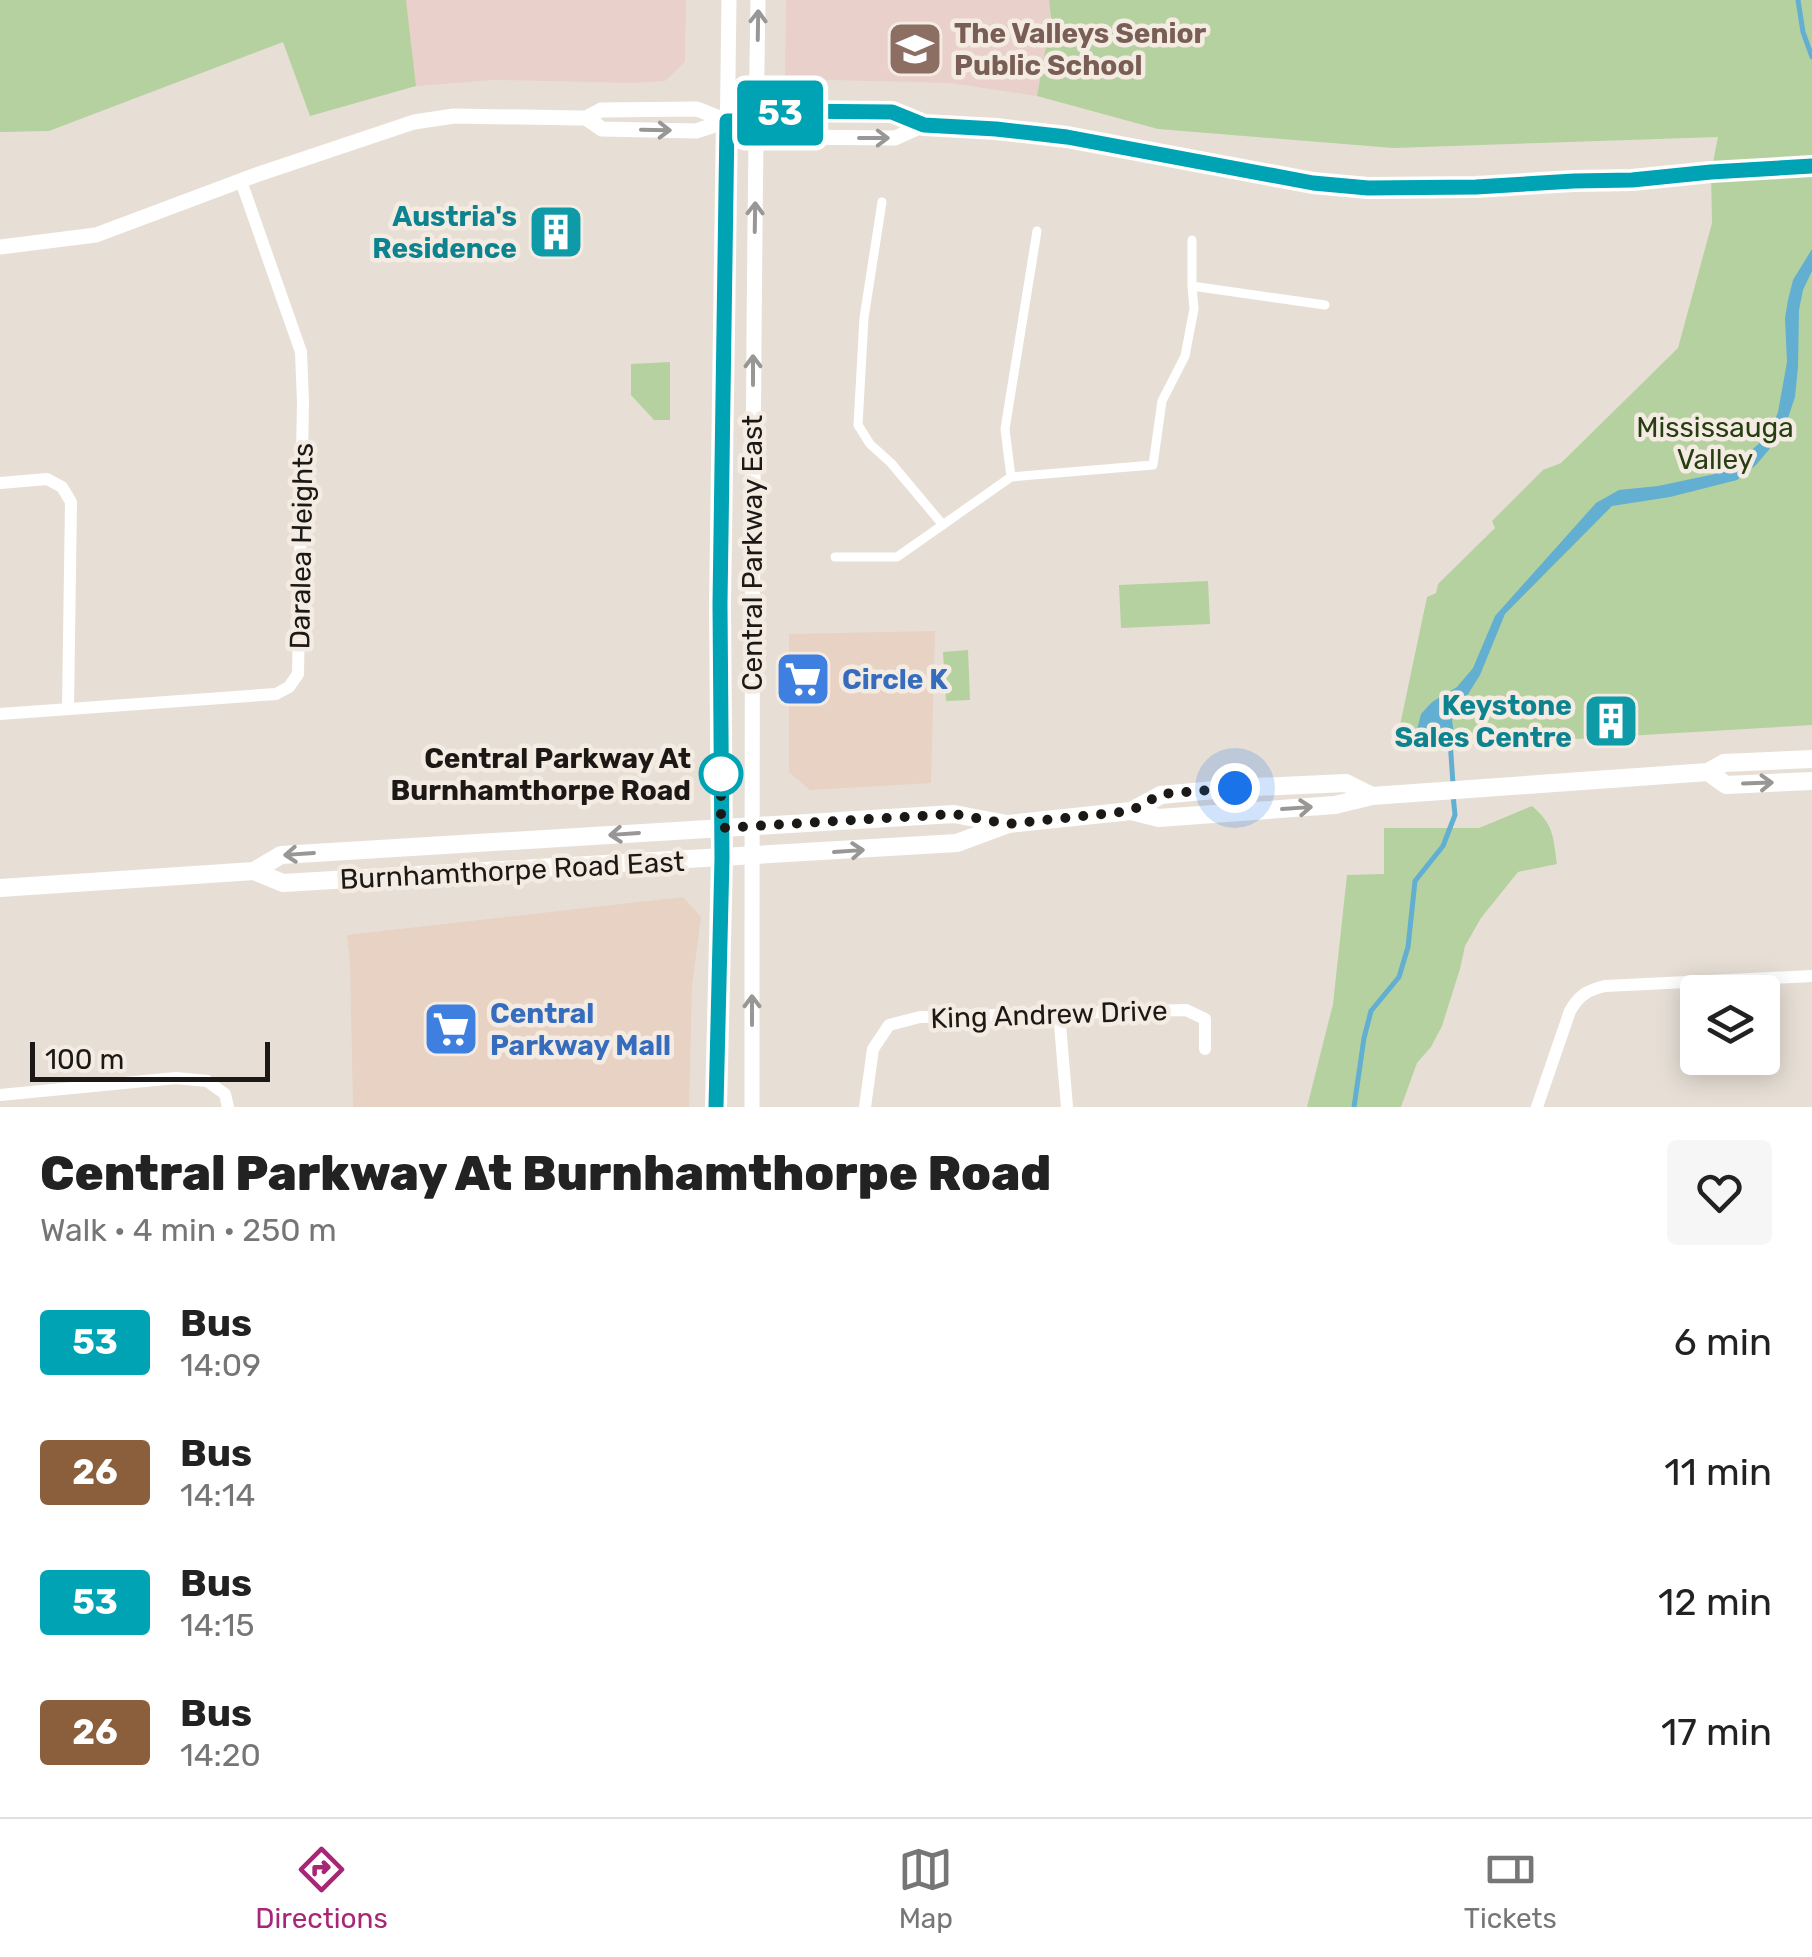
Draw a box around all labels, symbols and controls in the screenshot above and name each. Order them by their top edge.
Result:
one-way arrow [748,10,768,42]
place label: The Valleys Senior Public School [954,17,1207,82]
school or university icon: The Valleys Senior Public School [885,19,945,79]
line badge: 53 [735,80,825,146]
text: 53 [757,92,803,134]
one-way arrow [639,121,671,140]
one-way arrow [858,128,890,148]
place label: Austria's Residence [372,200,517,265]
building icon: Austria's Residence [526,202,586,262]
one-way arrow [746,202,764,234]
one-way arrow [744,354,762,386]
park label: Mississauga Valley [1636,411,1794,476]
street label: Central Parkway East [736,415,769,691]
street label: Daralea Heights [283,442,320,650]
supermarket icon: Circle K [773,649,833,709]
place label: Circle K [842,663,948,696]
place label: Keystone Sales Centre [1394,689,1572,754]
building icon: Keystone Sales Centre [1581,691,1641,751]
place label: Central Parkway At Burnhamthorpe Road [391,742,691,807]
marker: Central Parkway At Burnhamthorpe Road [700,753,742,795]
your location [1210,763,1260,813]
one-way arrow [1742,774,1774,793]
one-way arrow [1281,798,1313,817]
one-way arrow [608,825,640,844]
one-way arrow [833,841,865,860]
one-way arrow [284,845,316,864]
street label: Burnhamthorpe Road East [339,845,685,896]
map controls [1680,975,1780,1075]
button: layers [1680,975,1780,1075]
one-way arrow [742,994,762,1026]
street label: King Andrew Drive [930,994,1168,1035]
place label: Central Parkway Mall [490,997,671,1062]
supermarket icon: Central Parkway Mall [421,999,481,1059]
scale bar [30,1037,270,1082]
text: 100 m [45,1043,124,1076]
button: heart [1667,1140,1772,1245]
text: Central Parkway At Burnhamthorpe Road [40,1145,1051,1202]
text: Walk · 4 min · 250 m [40,1211,337,1249]
text: Bus [180,1300,252,1346]
text: 6 min [1674,1319,1772,1365]
text: 53 [72,1321,118,1363]
text: 14:09 [180,1346,261,1384]
text: Bus [180,1430,252,1476]
text: 11 min [1664,1449,1772,1495]
text: 26 [72,1451,118,1493]
text: 14:14 [180,1476,255,1514]
text: Bus [180,1560,252,1606]
text: 12 min [1658,1579,1772,1625]
text: 53 [72,1581,118,1623]
text: 14:15 [180,1606,254,1644]
text: Bus [180,1690,252,1736]
text: 17 min [1661,1709,1772,1755]
text: 26 [72,1711,118,1753]
text: 14:20 [180,1736,261,1774]
tab: Directions [255,1842,388,1935]
tab: Map [898,1842,953,1935]
tab: Tickets [1464,1842,1557,1935]

